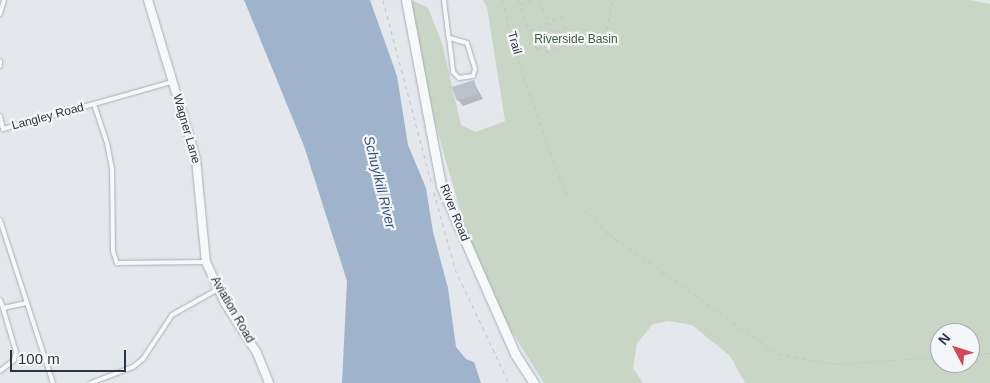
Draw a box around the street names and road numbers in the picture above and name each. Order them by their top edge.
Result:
street label: Trail [504,30,524,56]
street label: Wagner Lane [169,93,203,165]
street label: Langley Road [10,100,86,134]
street label: River Road [436,182,472,244]
street label: Aviation Road [207,274,257,346]

